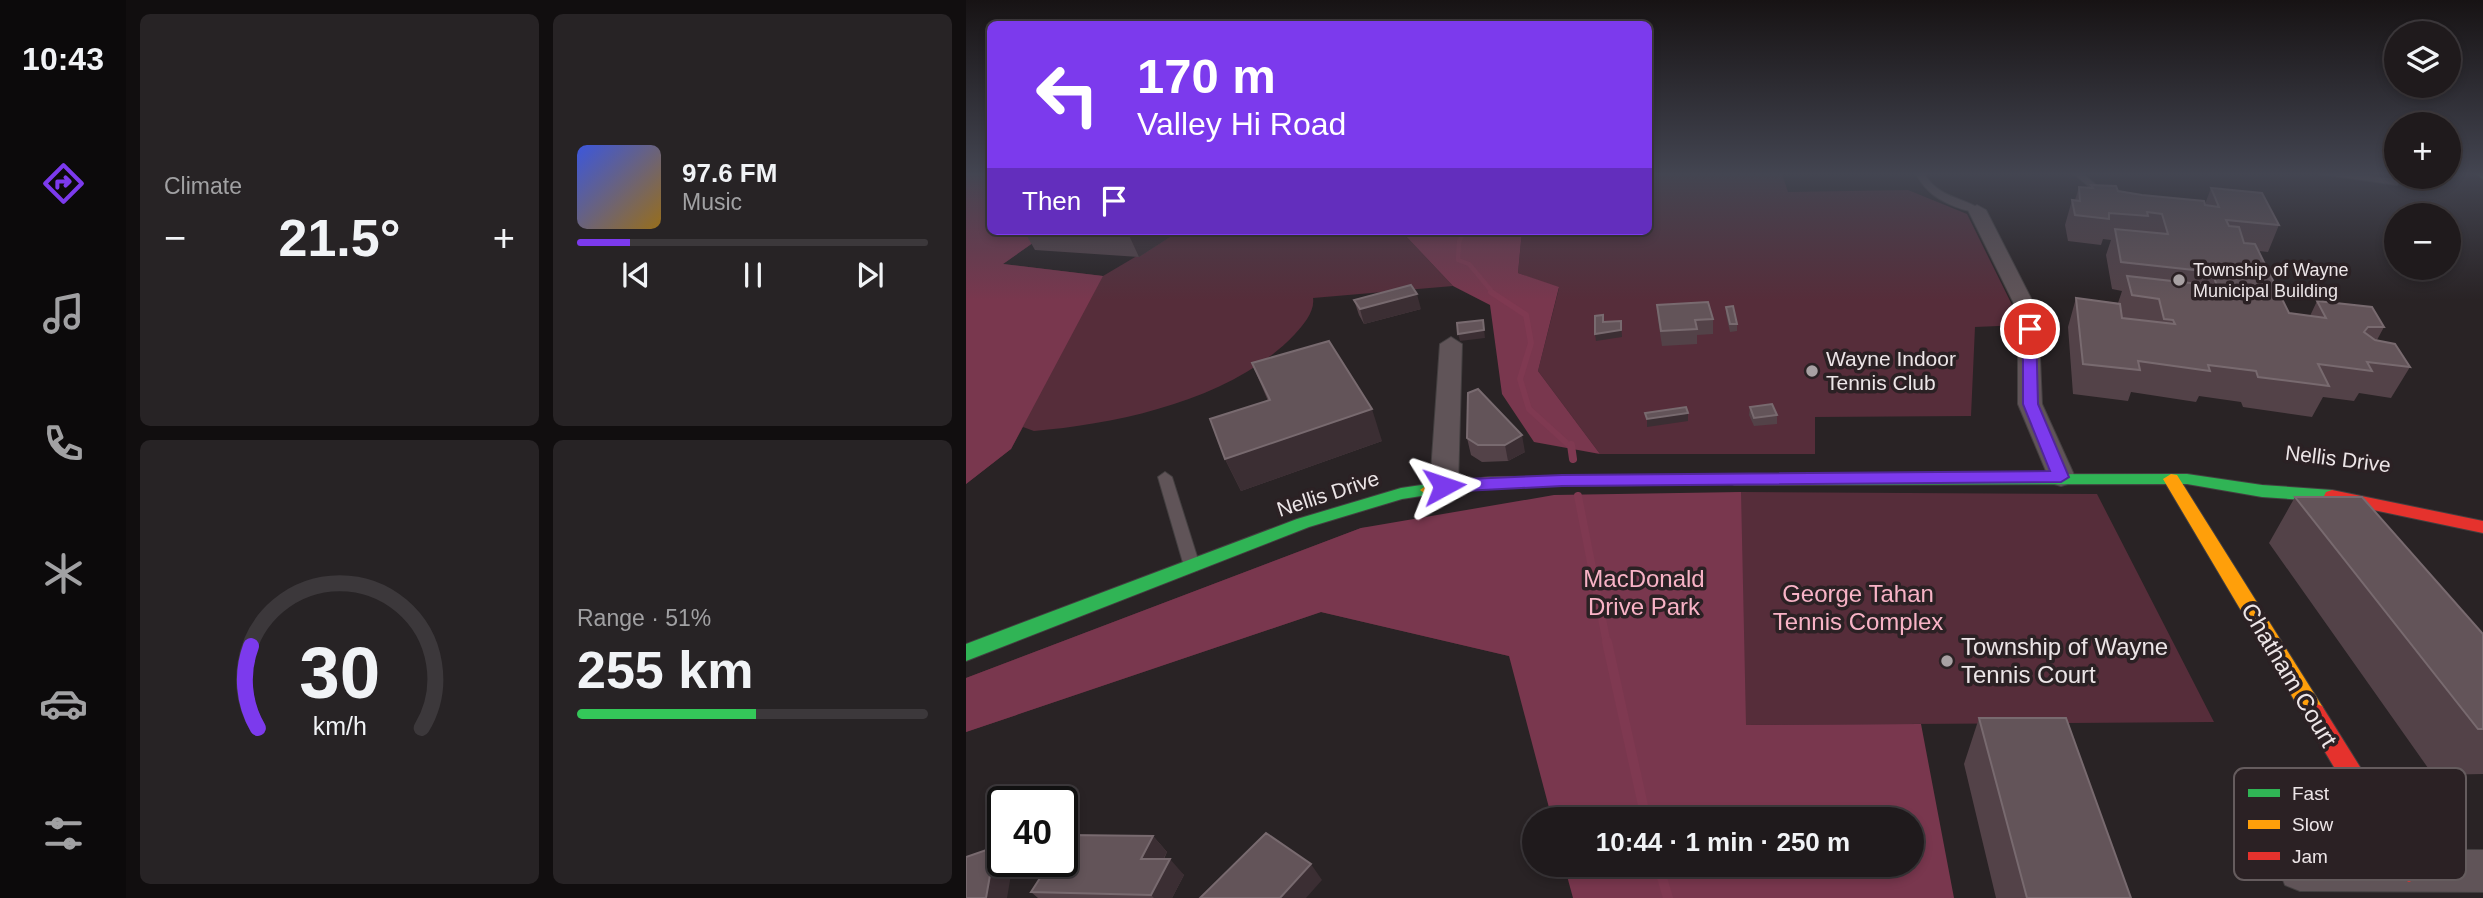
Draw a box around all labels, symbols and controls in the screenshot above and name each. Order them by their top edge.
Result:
map controls [2384,21,2461,280]
button: layers [2384,21,2461,98]
text: 10:43 [22,41,104,77]
icon: left [1022,49,1113,140]
text: 170 m [1137,49,1276,103]
text: Valley Hi Road [1137,106,1346,142]
button: + [2384,112,2461,189]
text: 97.6 FM [682,158,777,188]
icon: directions [39,159,88,208]
text: Climate [164,173,242,199]
icon: arrive [1095,182,1133,220]
text: Then [1022,186,1081,216]
text: Music [682,189,742,215]
button: − [2384,203,2461,280]
text: 21.5° [278,209,401,267]
text: − [164,217,186,259]
text: + [493,217,515,259]
icon: previous [617,256,655,294]
icon: pause [734,256,772,294]
icon: next [851,256,889,294]
place label: Township of Wayne Municipal Building [2193,260,2348,301]
marker: Township of Wayne Municipal Building [2171,272,2187,288]
icon: music [39,289,88,338]
pin [2000,299,2060,359]
icon: arrive [2011,310,2049,348]
place label: Wayne Indoor Tennis Club [1826,347,1956,394]
marker: Wayne Indoor Tennis Club [1804,363,1820,379]
icon: phone [39,419,88,468]
street label: Nellis Drive [2284,441,2392,476]
position arrow [1407,449,1481,523]
street label: Nellis Drive [1274,466,1382,521]
icon: climate [39,549,88,598]
park label: MacDonald Drive Park [1583,565,1705,620]
park label: George Tahan Tennis Complex [1773,580,1943,635]
street label: Chatham Court [2236,598,2343,752]
text: Range · 51% [577,605,711,631]
text: 30 [299,632,380,713]
place label: Township of Wayne Tennis Court [1961,633,2168,688]
text: 255 km [577,641,753,699]
marker: Township of Wayne Tennis Court [1939,653,1955,669]
icon: car [39,679,88,728]
text: km/h [312,712,367,740]
legend [2234,768,2466,880]
text: Fast [2292,783,2330,804]
speed limit sign: 40 [987,786,1078,877]
icon: filters [39,809,88,858]
text: Slow [2292,814,2333,835]
text: 10:44 · 1 min · 250 m [1596,827,1850,857]
text: Jam [2292,846,2328,867]

